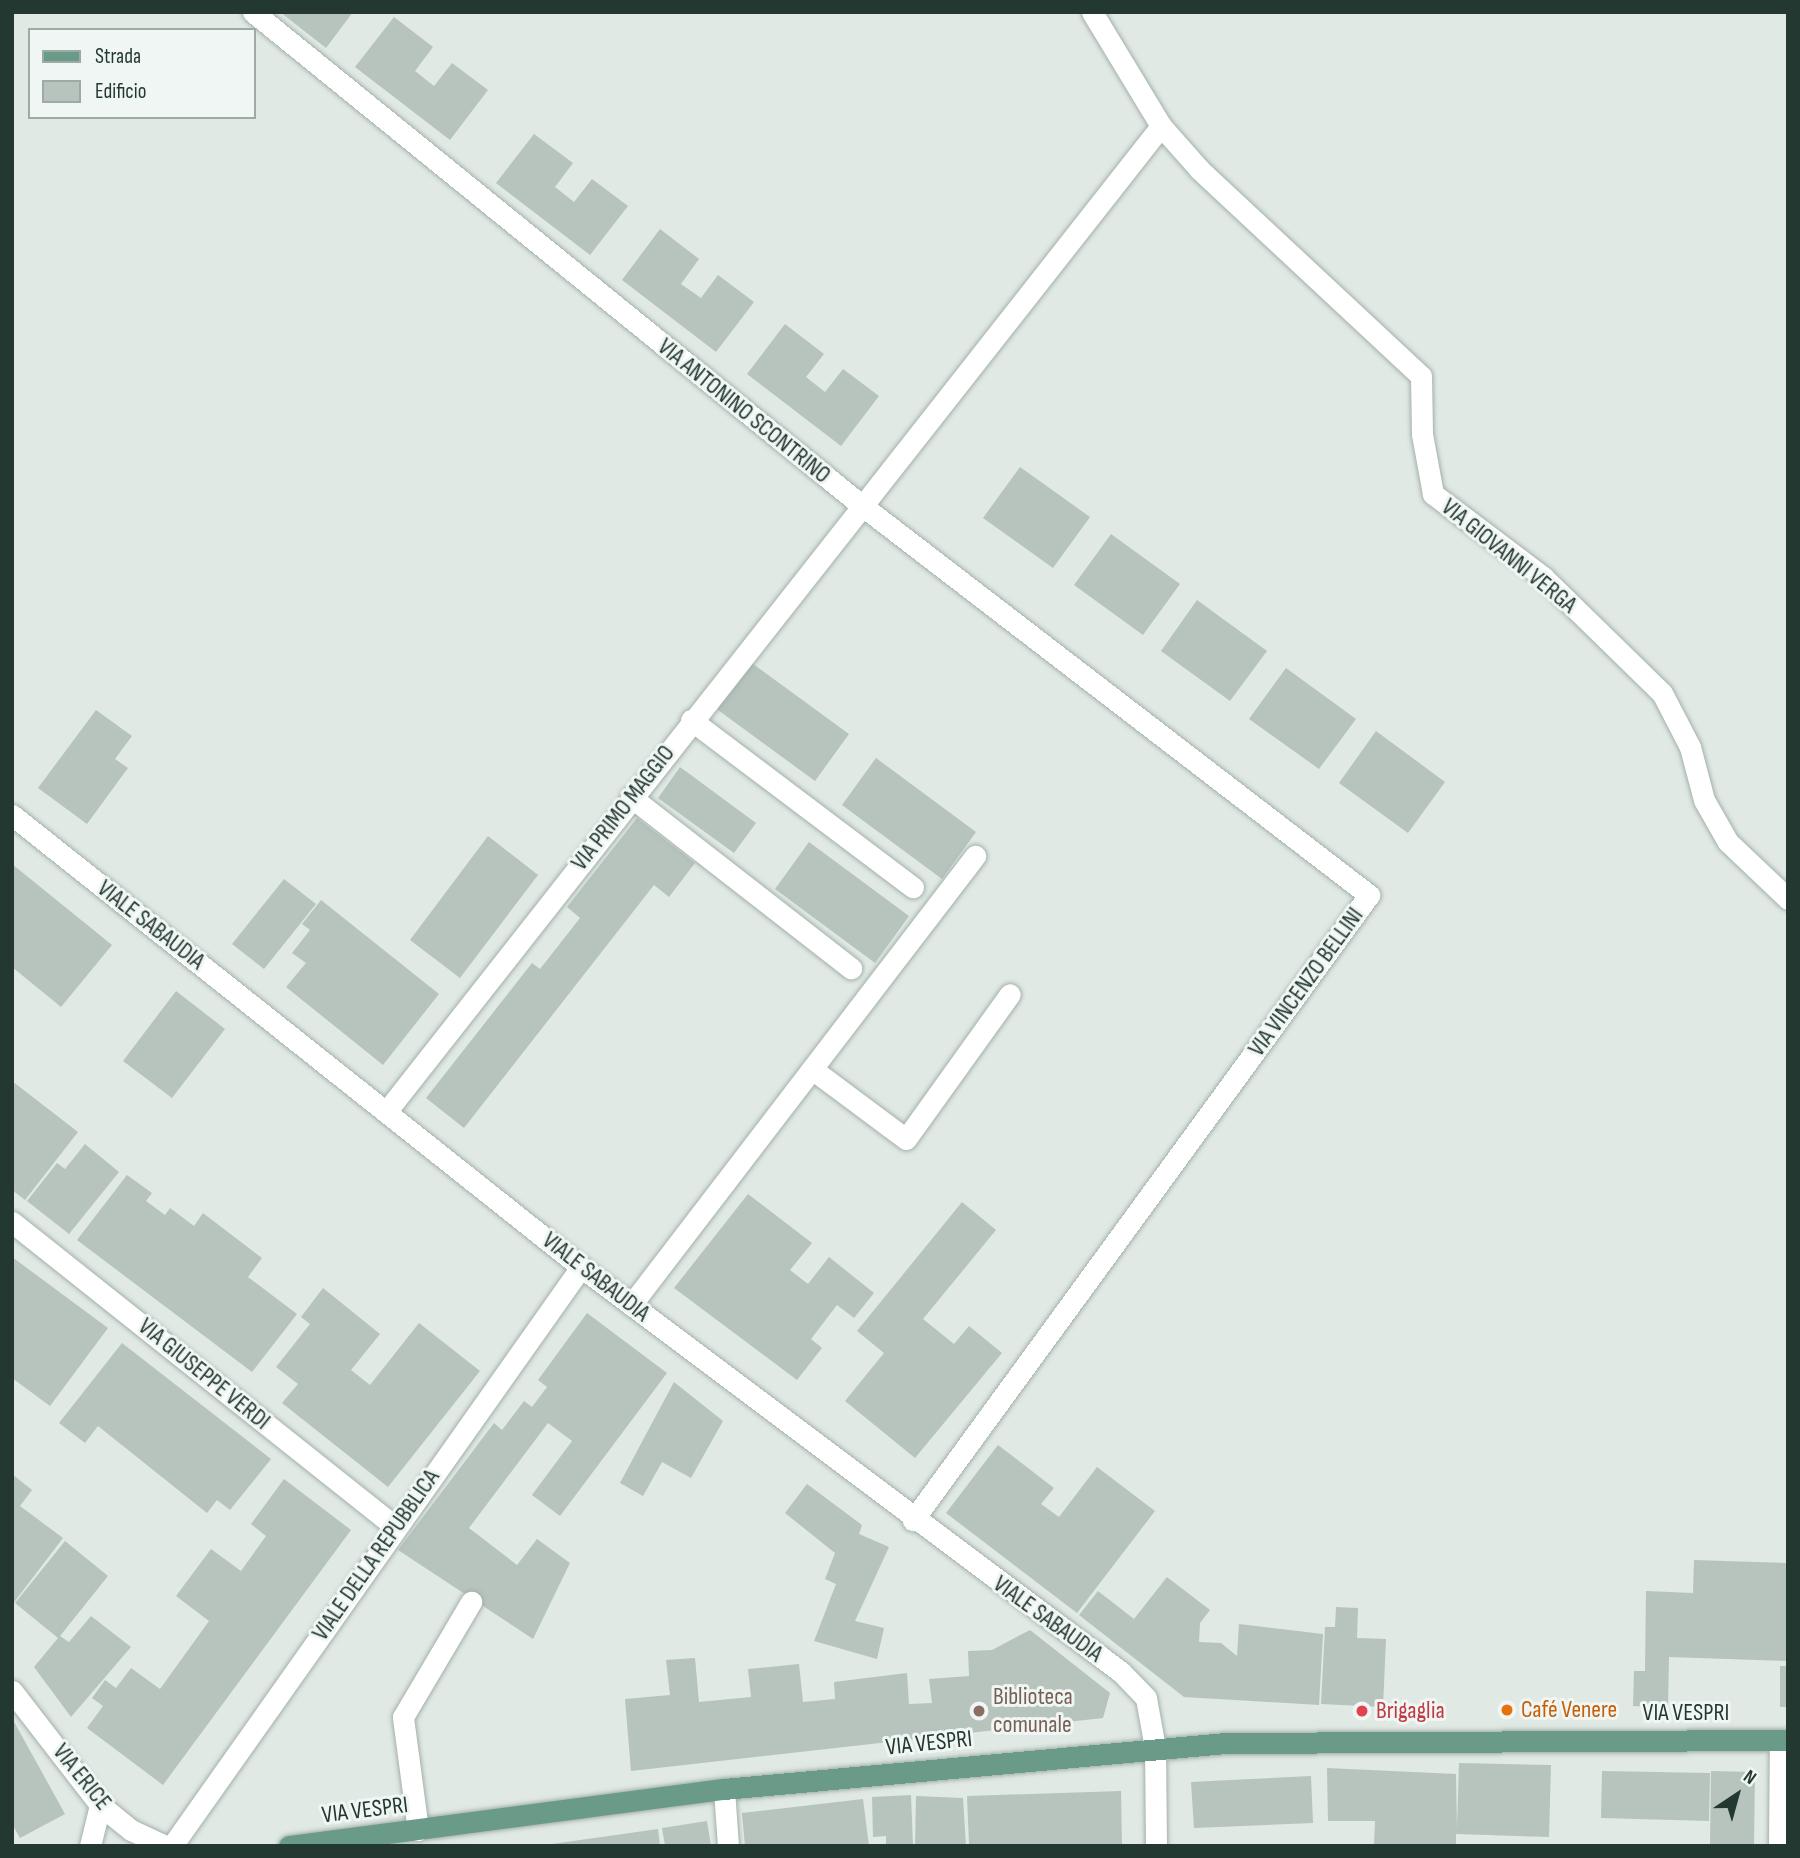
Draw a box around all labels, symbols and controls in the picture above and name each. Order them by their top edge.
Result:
legend [28,28,256,119]
text: Strada [95,44,141,69]
text: Edificio [95,79,146,104]
street label: VIA ANTONINO SCONTRINO [652,332,836,490]
street label: VIA GIOVANNI VERGA [1436,493,1582,619]
street label: VIA PRIMO MAGGIO [565,740,681,876]
street label: VIALE SABAUDIA [91,874,211,976]
street label: VIA VINCENZO BELLINI [1242,902,1370,1062]
street label: VIALE SABAUDIA [536,1226,656,1328]
street label: VIA GIUSEPPE VERDI [132,1312,276,1436]
street label: VIALE DELLA REPUBBLICA [306,1464,446,1646]
street label: VIALE SABAUDIA [988,1570,1108,1668]
place label: Biblioteca comunale [993,1683,1073,1739]
place label: Café Venere [1521,1696,1617,1724]
place label: Brigaglia [1376,1697,1445,1725]
street label: VIA VESPRI [1643,1699,1729,1727]
marker: Café Venere [1499,1702,1515,1718]
marker: Biblioteca comunale [971,1703,987,1719]
marker: Brigaglia [1354,1703,1370,1719]
street label: VIA VESPRI [884,1724,974,1762]
street label: VIA ERICE [47,1738,117,1816]
north arrow [1702,1760,1772,1830]
text: N [1739,1765,1761,1790]
street label: VIA VESPRI [320,1790,410,1830]

